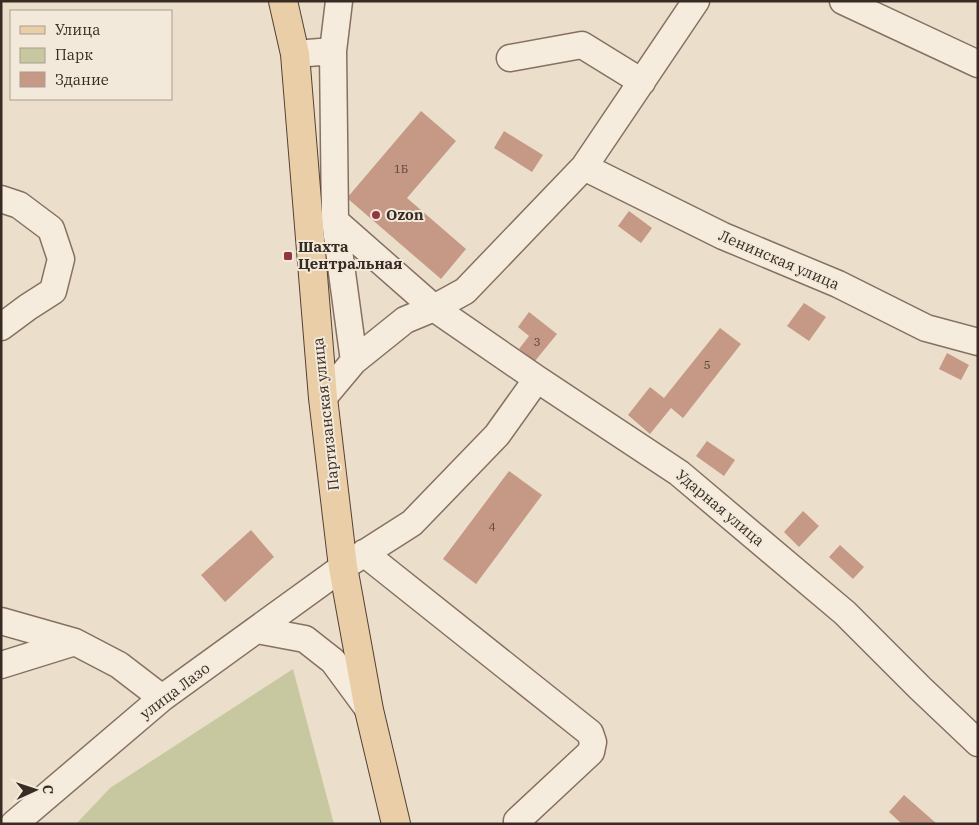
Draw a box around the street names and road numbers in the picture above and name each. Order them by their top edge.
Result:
street label: Ленинская улица [716,226,842,294]
street label: Партизанская улица [308,337,343,492]
street label: Ударная улица [672,465,768,550]
street label: улица Лазо [136,658,213,723]

